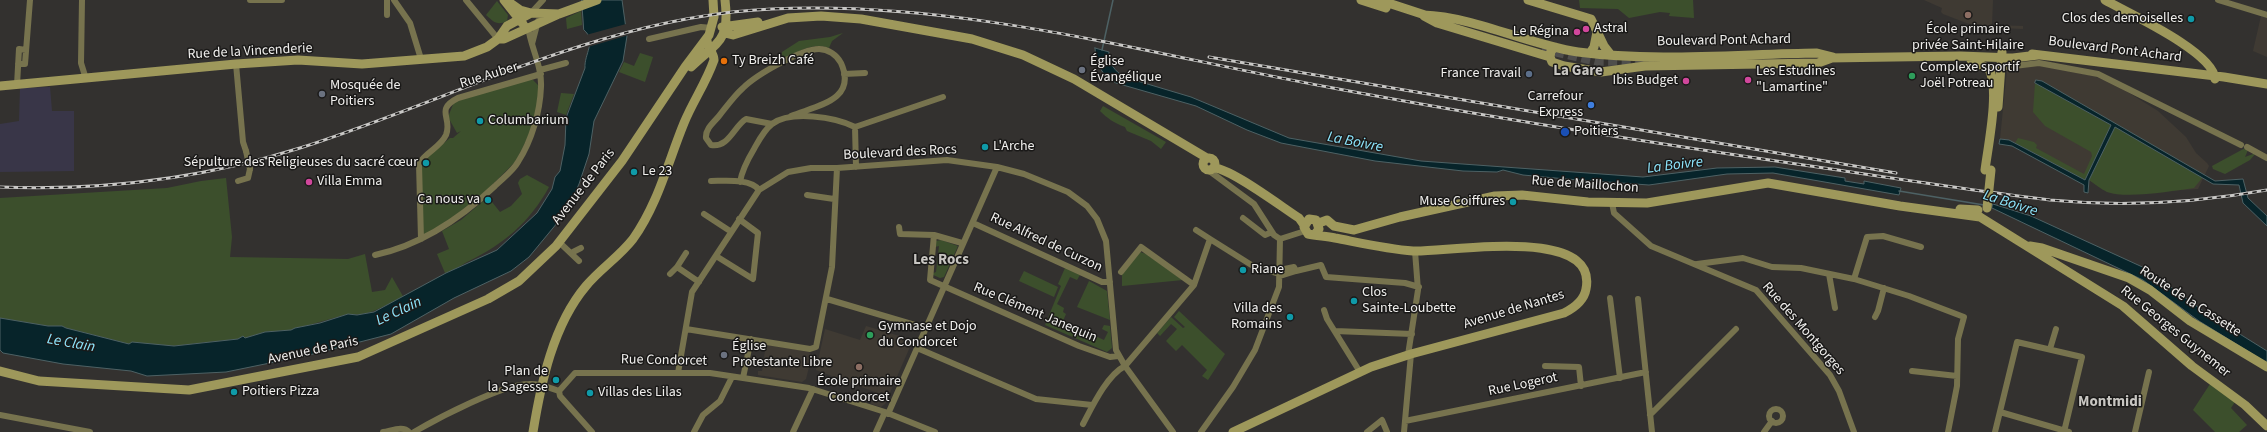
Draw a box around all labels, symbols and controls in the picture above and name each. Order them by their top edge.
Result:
marker: École primaire privée Saint-Hilaire [1963,10,1973,20]
place label: Clos des demoiselles [2062,11,2183,27]
marker: Clos des demoiselles [2186,14,2196,24]
place label: Astral [1594,21,1627,37]
place label: École primaire privée Saint-Hilaire [1912,22,2024,54]
place label: Le Régina [1513,24,1569,40]
marker: Astral [1581,24,1591,34]
marker: Le Régina [1572,27,1582,37]
street label: Boulevard Pont Achard [1657,31,1791,51]
street label: Boulevard Pont Achard [2047,33,2183,67]
street label: Rue de la Vincenderie [187,40,313,64]
place label: Ty Breizh Café [732,53,814,69]
place label: Église Évangélique [1090,54,1161,86]
marker: Ty Breizh Café [719,56,729,66]
street label: Rue Auber [458,59,520,93]
place label: Complexe sportif Joël Potreau [1920,60,2019,92]
district label: La Gare [1553,63,1603,81]
place label: Les Estudines "Lamartine" [1756,64,1835,96]
marker: Église Évangélique [1077,65,1087,75]
place label: France Travail [1441,66,1521,82]
marker: France Travail [1524,69,1534,79]
marker: Complexe sportif Joël Potreau [1907,71,1917,81]
place label: Ibis Budget [1612,73,1678,89]
marker: Les Estudines "Lamartine" [1743,75,1753,85]
marker: Ibis Budget [1681,76,1691,86]
place label: Mosquée de Poitiers [330,78,400,110]
marker: Mosquée de Poitiers [317,89,327,99]
place label: Carrefour Express [1527,89,1583,122]
marker: Carrefour Express [1586,100,1596,110]
place label: Columbarium [488,113,569,129]
marker: Columbarium [475,116,485,126]
place label: Poitiers [1574,124,1618,140]
marker: Poitiers [1559,126,1571,138]
water label: La Boivre [1326,129,1384,157]
place label: L'Arche [993,139,1035,155]
street label: Boulevard des Rocs [843,142,957,164]
marker: L'Arche [980,142,990,152]
street label: Avenue de Paris [549,146,619,228]
water label: La Boivre [1646,154,1704,178]
place label: Sépulture des Religieuses du sacré cœur [184,155,418,171]
marker: Sépulture des Religieuses du sacré cœur [421,158,431,168]
place label: Le 23 [642,164,672,180]
marker: Le 23 [629,167,639,177]
street label: Rue de Maillochon [1531,173,1639,197]
place label: Villa Emma [317,174,382,190]
marker: Villa Emma [304,177,314,187]
water label: La Boivre [1980,187,2040,221]
place label: Ca nous va [417,192,480,208]
place label: Muse Coiffures [1419,194,1505,210]
marker: Ca nous va [483,195,493,205]
marker: Muse Coiffures [1508,197,1518,207]
street label: Rue Alfred de Curzon [987,210,1105,276]
district label: Les Rocs [913,252,969,270]
place label: Riane [1251,262,1284,278]
street label: Route de la Cassette [2136,263,2244,341]
marker: Riane [1238,265,1248,275]
street label: Rue Clément Janequin [971,279,1099,347]
street label: Rue des Montgorges [1758,279,1848,379]
street label: Rue Georges Guynemer [2117,283,2233,381]
place label: Clos Sainte-Loubette [1362,285,1456,318]
street label: Avenue de Nantes [1462,287,1566,333]
water label: Le Clain [373,294,425,330]
marker: Clos Sainte-Loubette [1349,296,1359,306]
place label: Villa des Romains [1231,301,1282,334]
marker: Villa des Romains [1285,312,1295,322]
place label: Gymnase et Dojo du Condorcet [878,319,977,352]
marker: Gymnase et Dojo du Condorcet [865,330,875,340]
water label: Le Clain [46,331,96,357]
street label: Avenue de Paris [266,333,360,369]
place label: Église Protestante Libre [732,339,832,372]
marker: Église Protestante Libre [719,350,729,360]
street label: Rue Condorcet [621,352,707,370]
marker: École primaire Condorcet [854,362,864,372]
place label: Plan de la Sagesse [488,364,548,396]
street label: Rue Logerot [1487,369,1559,401]
place label: École primaire Condorcet [817,374,901,406]
marker: Plan de la Sagesse [551,375,561,385]
place label: Poitiers Pizza [242,384,319,400]
place label: Villas des Lilas [598,385,682,401]
marker: Poitiers Pizza [229,387,239,397]
marker: Villas des Lilas [585,388,595,398]
district label: Montmidi [2078,394,2142,412]

